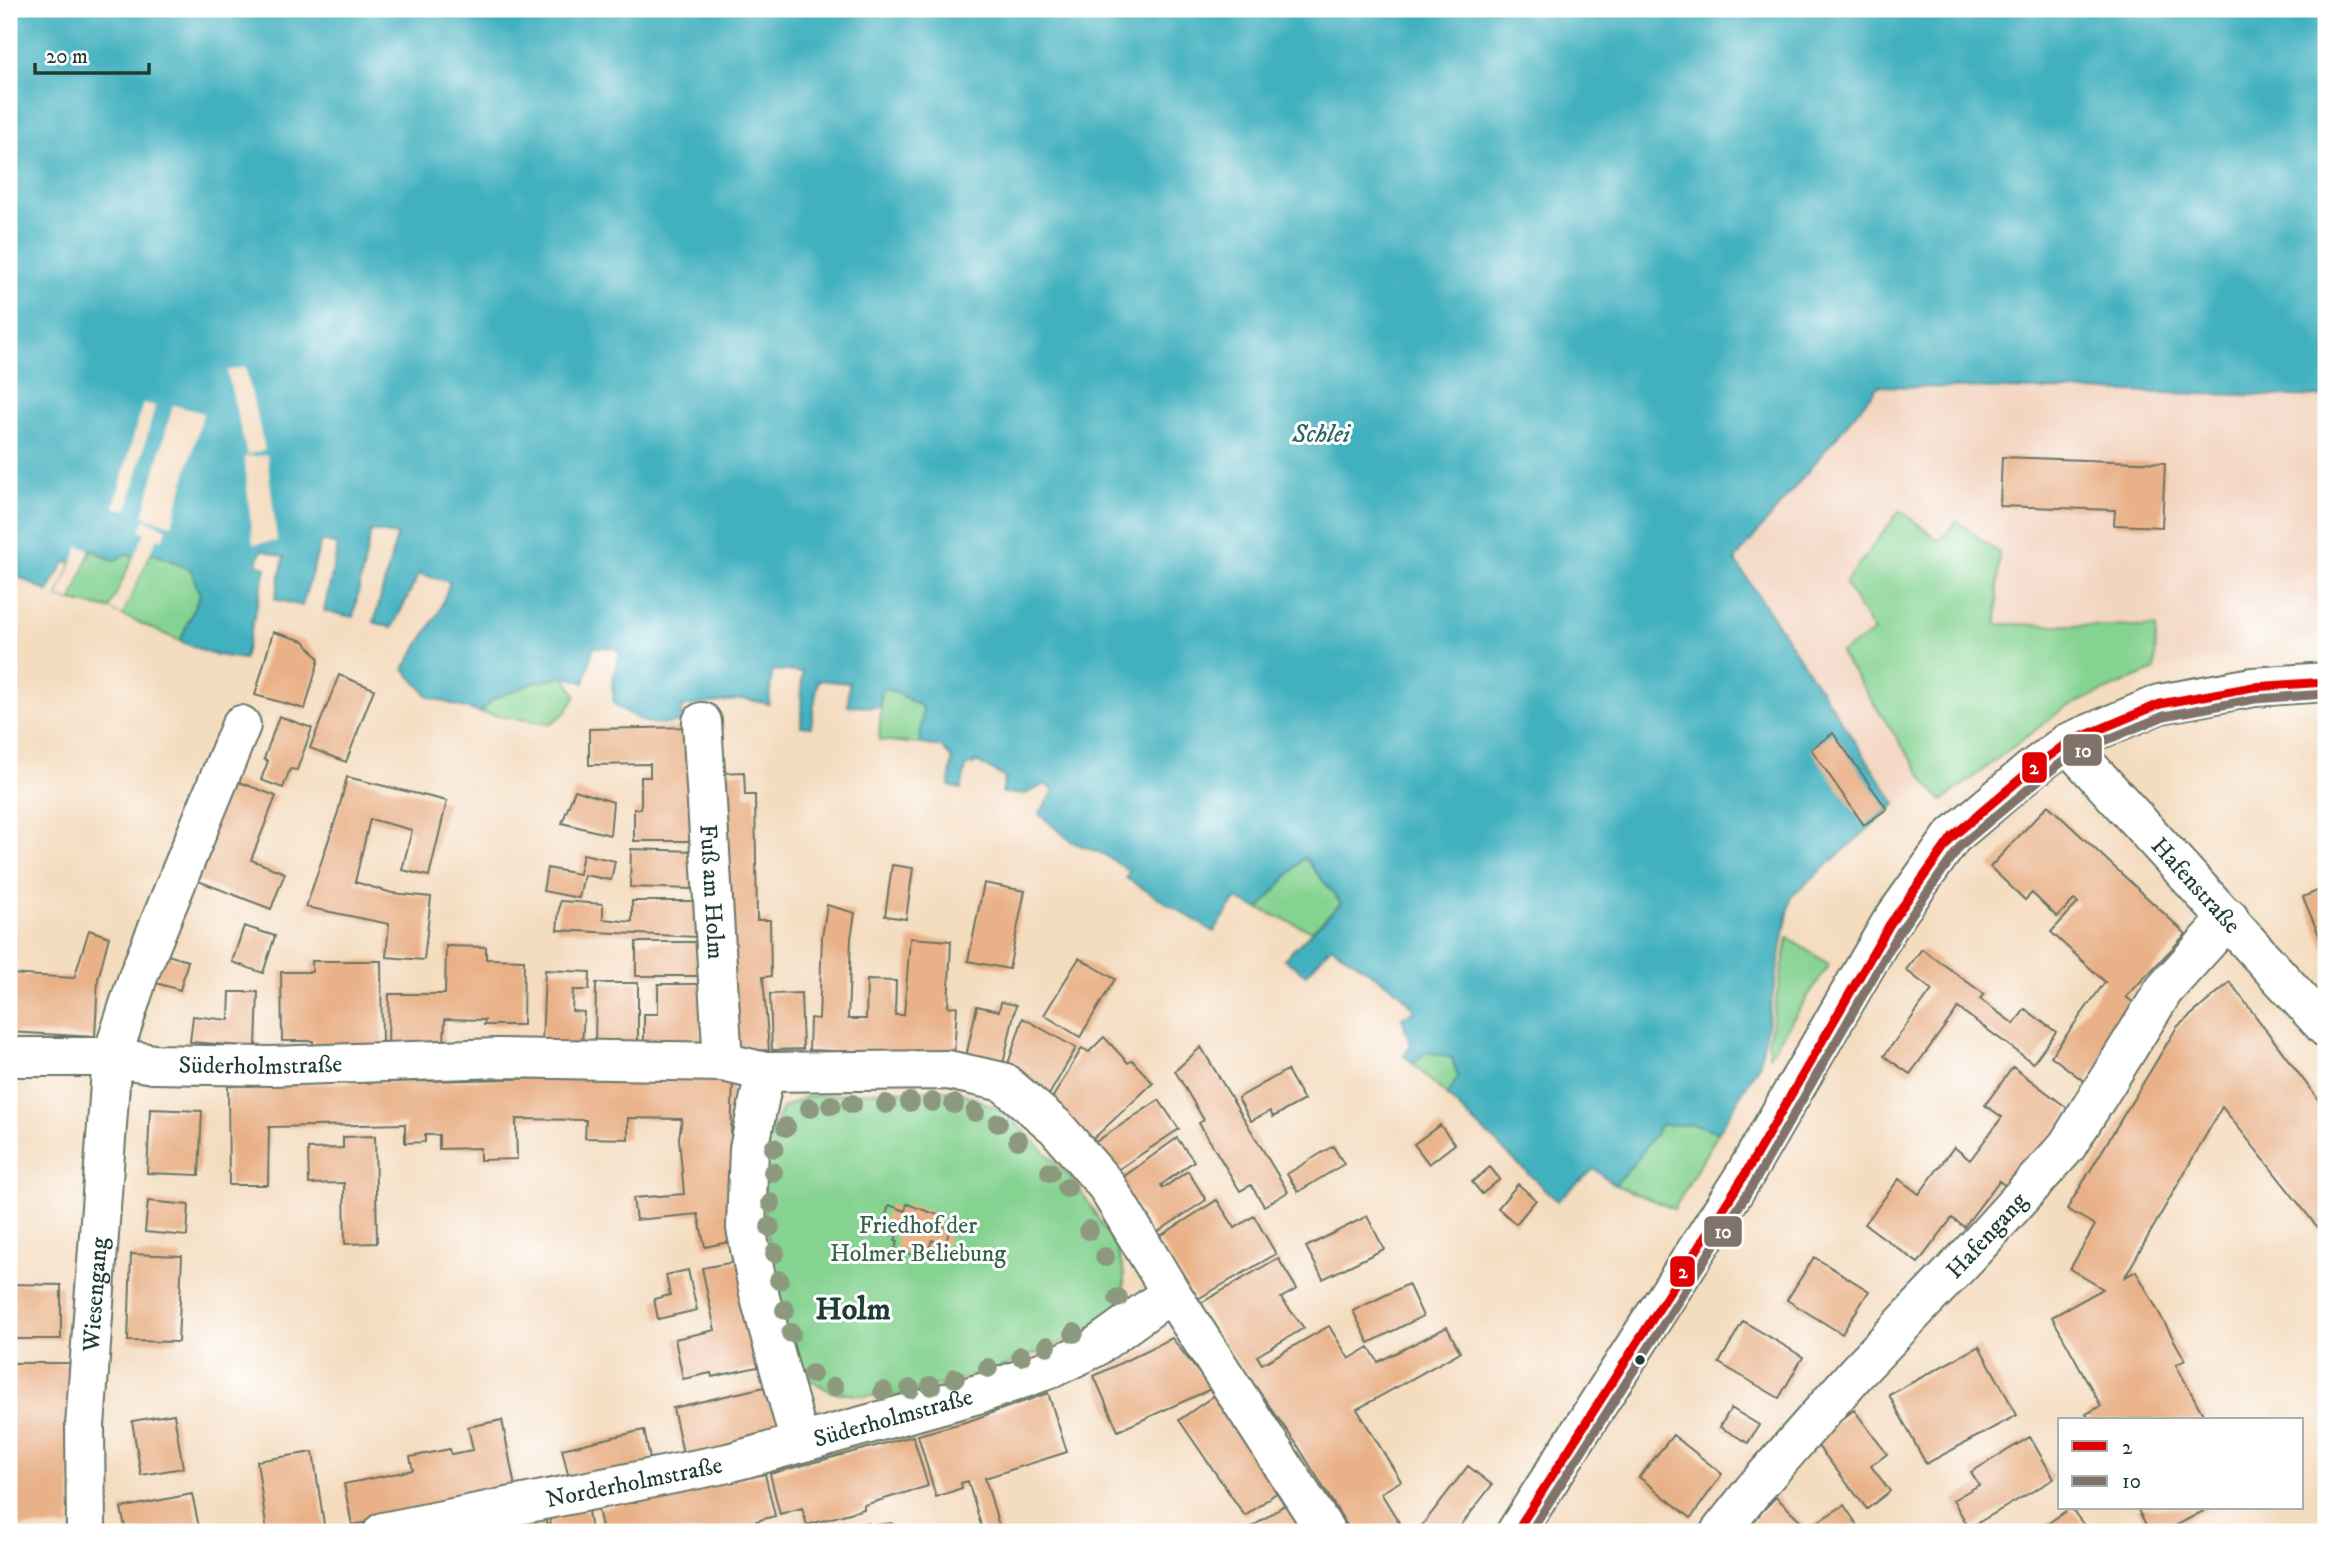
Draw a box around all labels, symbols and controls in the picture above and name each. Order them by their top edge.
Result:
scale bar [35,32,149,76]
text: 20 m [46,44,88,70]
water label: Schlei [1291,418,1352,451]
line badge: 10 [2062,733,2103,767]
text: 10 [2074,740,2092,763]
line badge: 2 [2021,751,2048,784]
text: 2 [2029,757,2039,780]
street label: Fuß am Holm [692,823,731,960]
street label: Hafenstraße [2144,831,2247,940]
street label: Süderholmstraße [178,1049,343,1082]
street label: Hafengang [1940,1186,2034,1285]
park label: Friedhof der Holmer Beliebung [830,1211,1006,1269]
line badge: 10 [1703,1215,1743,1248]
text: 10 [1714,1221,1732,1244]
street label: Wiesengang [76,1236,115,1354]
line badge: 2 [1669,1255,1696,1288]
text: 2 [1678,1261,1688,1284]
district label: Holm [815,1290,891,1330]
unlabelled marker [1633,1353,1647,1367]
street label: Süderholmstraße [810,1382,976,1455]
legend [2058,1418,2304,1510]
text: 2 [2122,1435,2133,1461]
street label: Norderholmstraße [543,1450,725,1515]
text: 10 [2122,1469,2141,1495]

